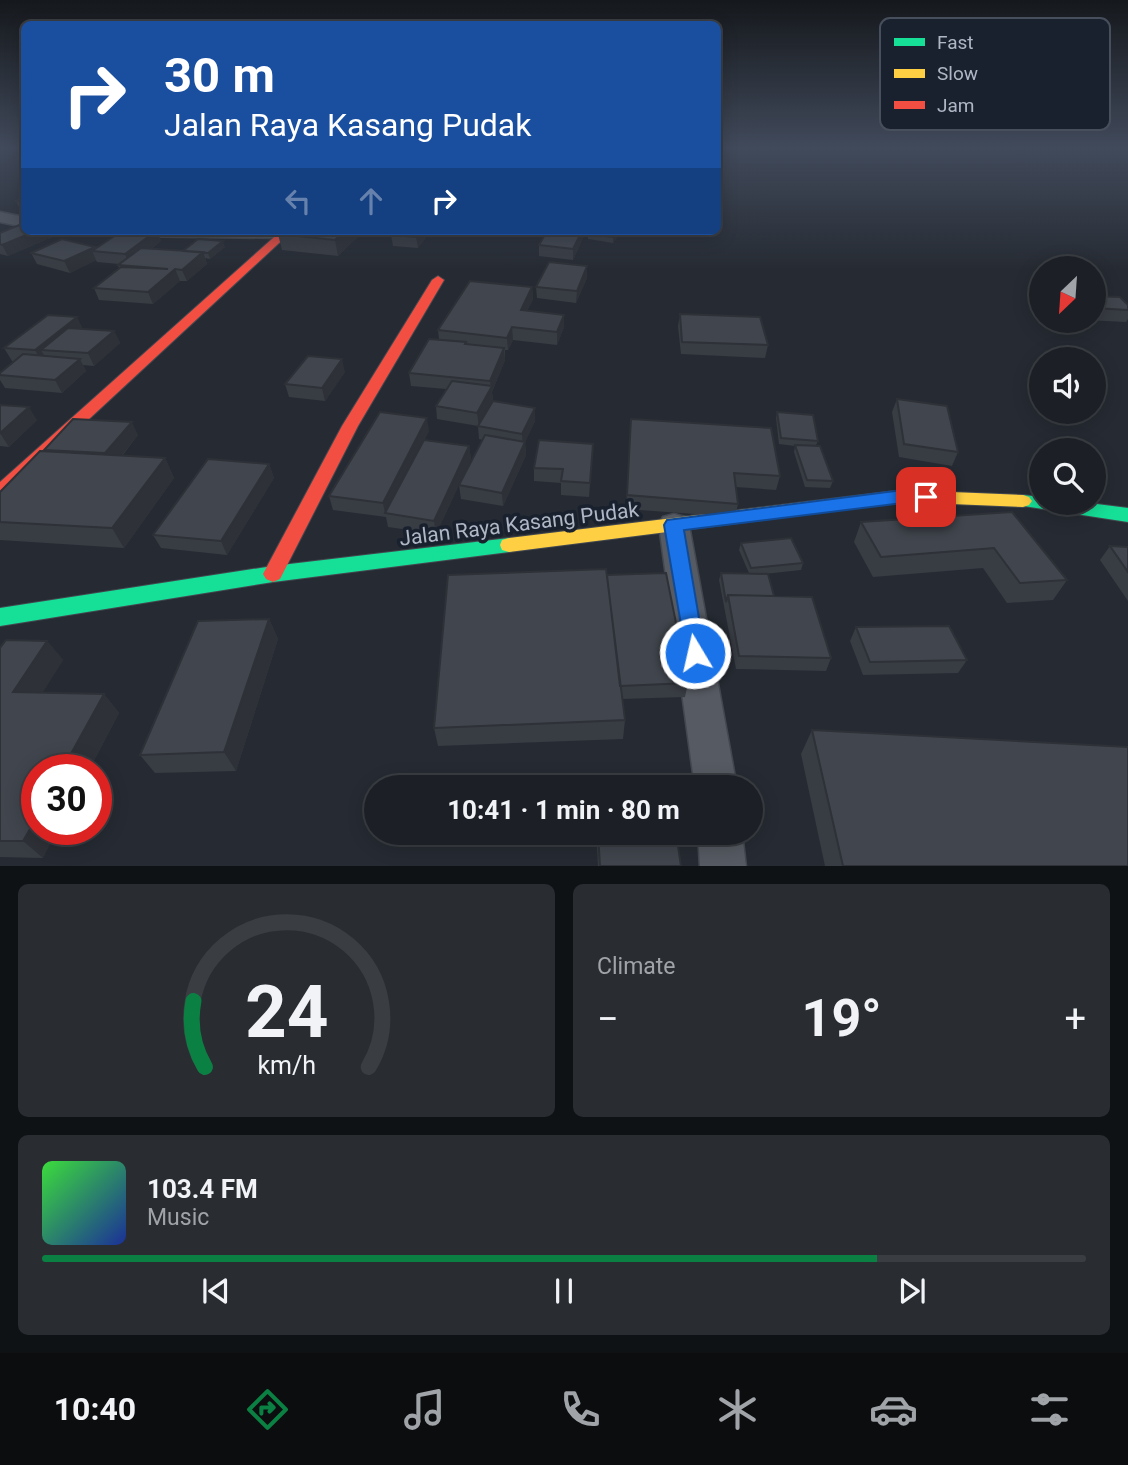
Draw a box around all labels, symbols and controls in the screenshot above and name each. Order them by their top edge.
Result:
legend [880,18,1110,130]
text: Fast [937,31,974,54]
text: 30 m [164,47,275,104]
icon: right [49,49,140,140]
text: Slow [937,62,978,85]
text: Jam [937,94,974,117]
text: Jalan Raya Kasang Pudak [164,106,531,144]
icon: left [279,182,317,220]
icon: ahead [352,182,390,220]
icon: right [425,182,463,220]
north arrow [1029,256,1106,332]
map controls [1029,256,1106,515]
button: sound [1029,347,1106,424]
button: search [1029,438,1106,515]
pin [896,467,956,527]
icon: arrive [907,478,945,516]
street label: Jalan Raya Kasang Pudak [398,497,640,551]
position arrow [658,616,732,690]
speed limit sign: 30 [21,754,112,845]
text: 10:41 · 1 min · 80 m [447,795,680,825]
text: Climate [597,953,676,980]
text: 24 [245,969,328,1055]
text: 19° [802,988,882,1049]
text: − [597,997,619,1041]
text: + [1064,997,1086,1041]
text: km/h [257,1050,316,1079]
text: 103.4 FM [147,1174,258,1204]
text: Music [147,1204,209,1231]
icon: previous [197,1272,235,1310]
icon: pause [545,1272,583,1310]
icon: next [893,1272,931,1310]
icon: directions [243,1385,292,1434]
icon: music [400,1385,449,1434]
icon: phone [556,1385,605,1434]
icon: climate [713,1385,762,1434]
icon: car [869,1385,918,1434]
icon: filters [1025,1385,1074,1434]
text: 10:40 [54,1390,136,1428]

